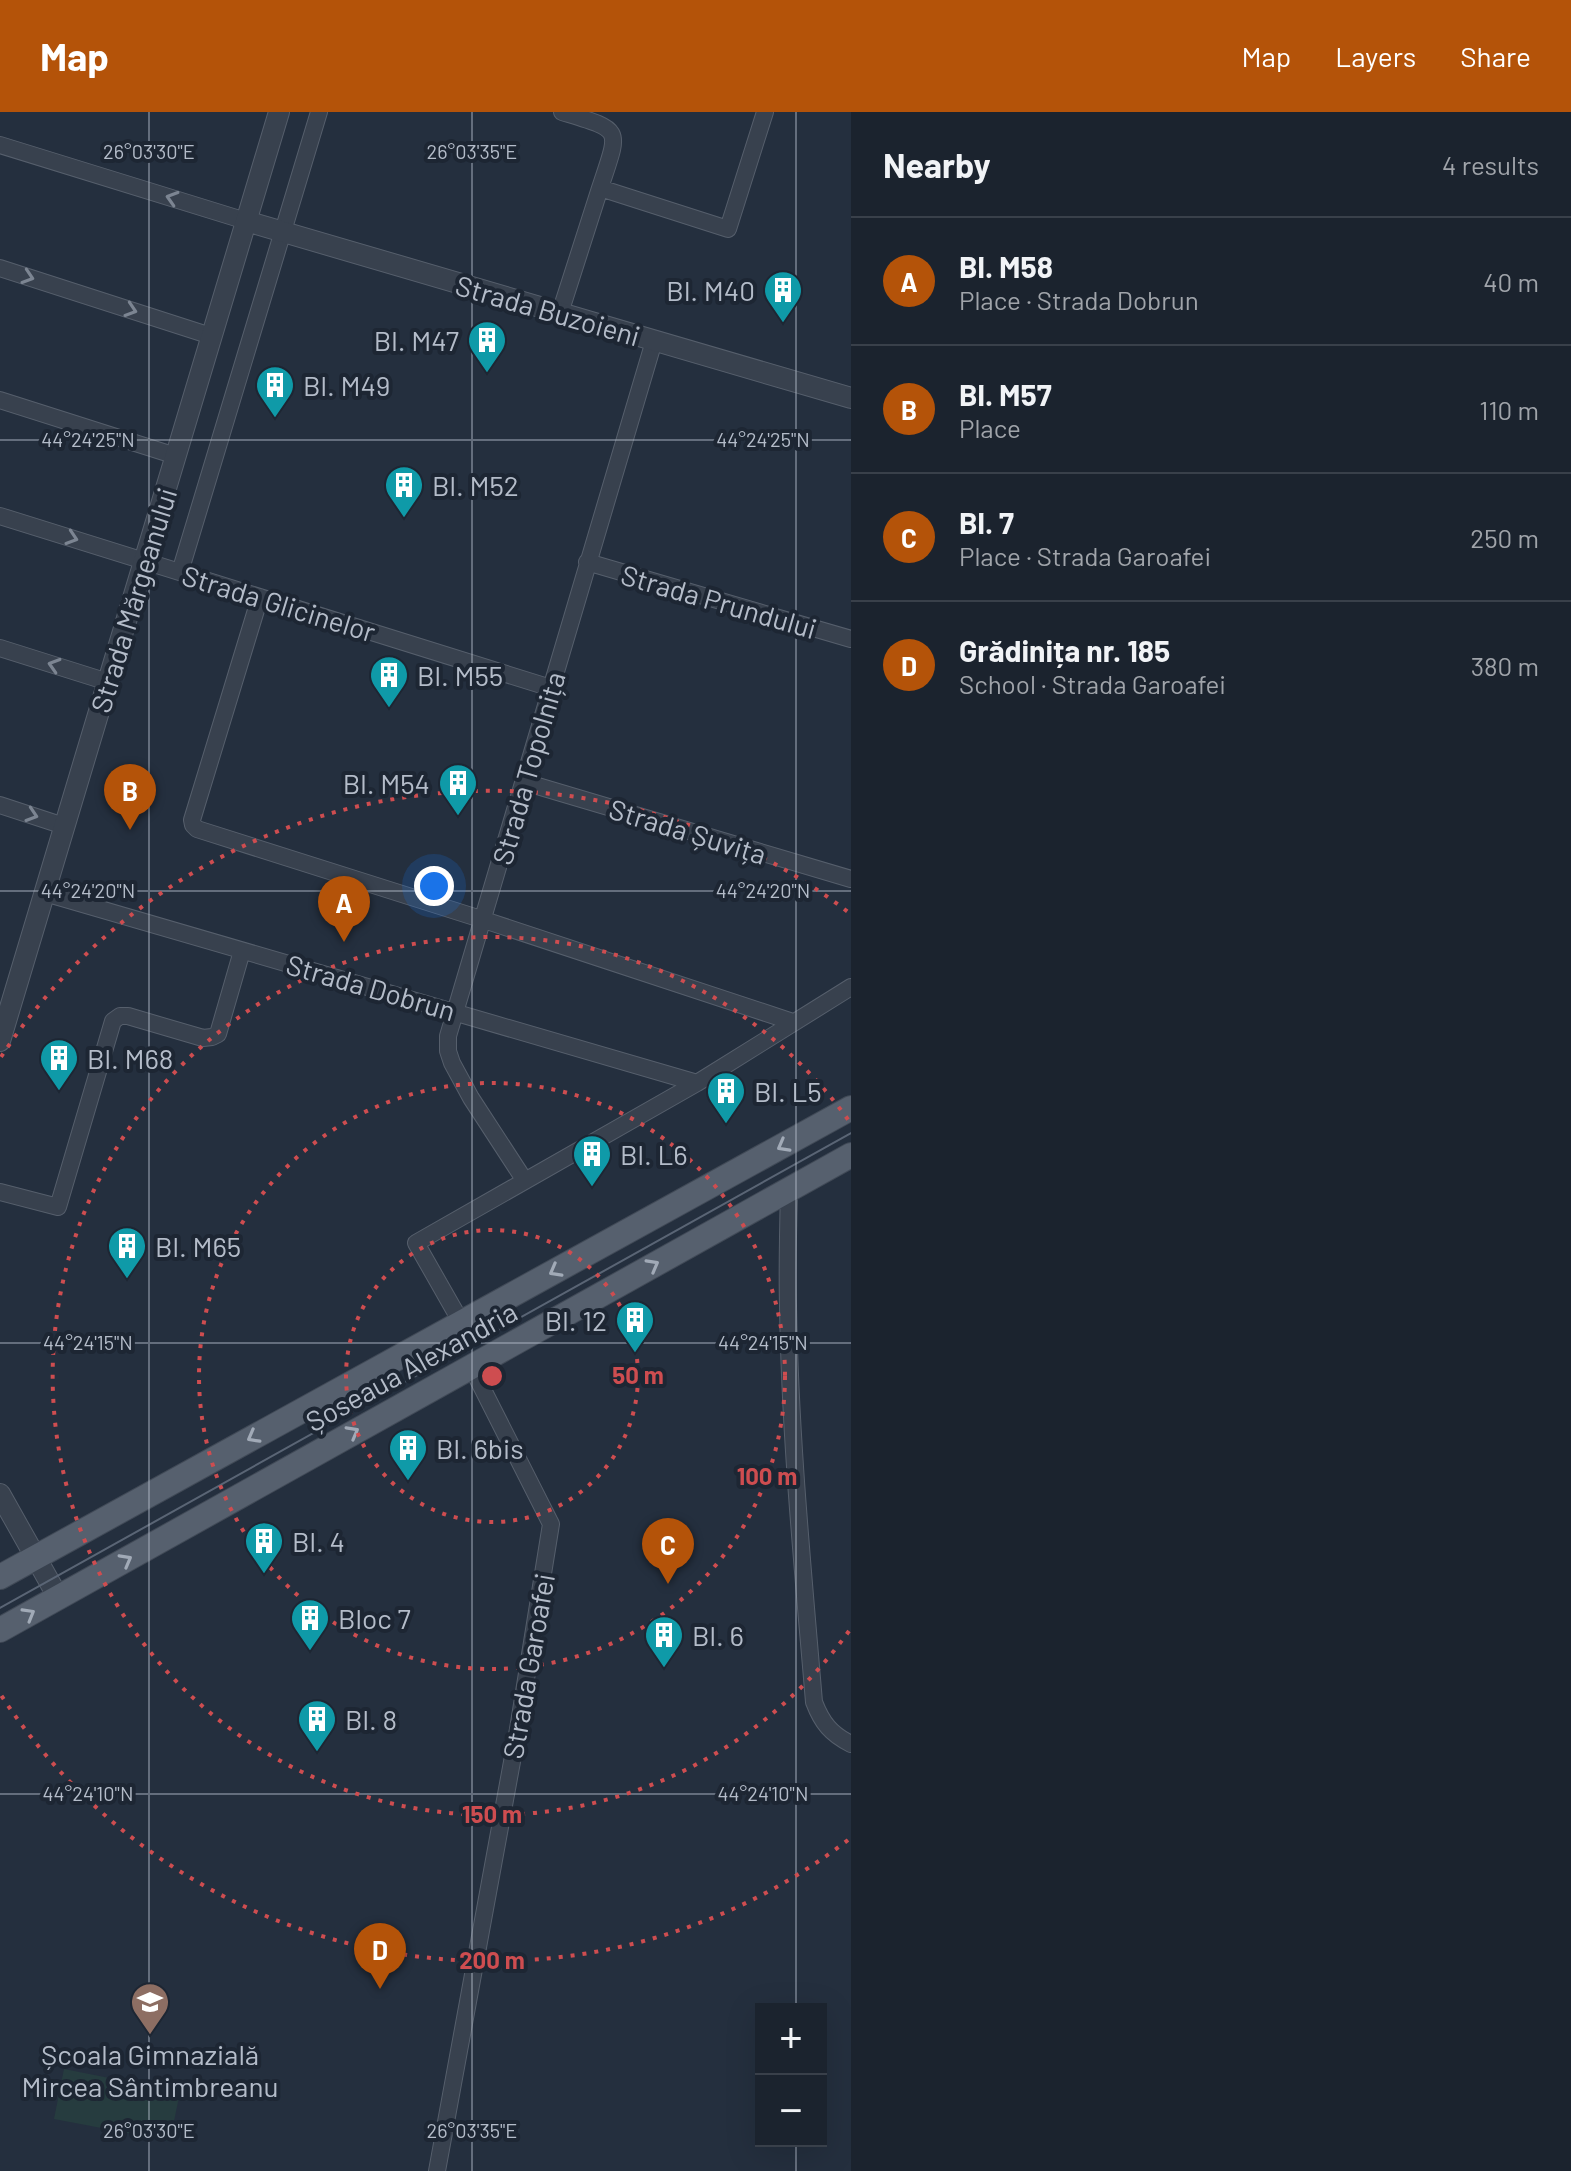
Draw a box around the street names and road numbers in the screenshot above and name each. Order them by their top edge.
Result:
street label: Strada Buzoieni [452,267,644,353]
street label: Strada Mărgeanului [83,484,183,716]
street label: Strada Glicinelor [178,557,380,649]
street label: Strada Prundului [617,557,821,645]
street label: Strada Topolnița [484,668,572,868]
street label: Strada Șuvița [605,791,771,871]
street label: Strada Dobrun [283,947,459,1027]
street label: Șoseaua Alexandria [299,1294,523,1438]
street label: Strada Garoafei [495,1571,561,1761]

